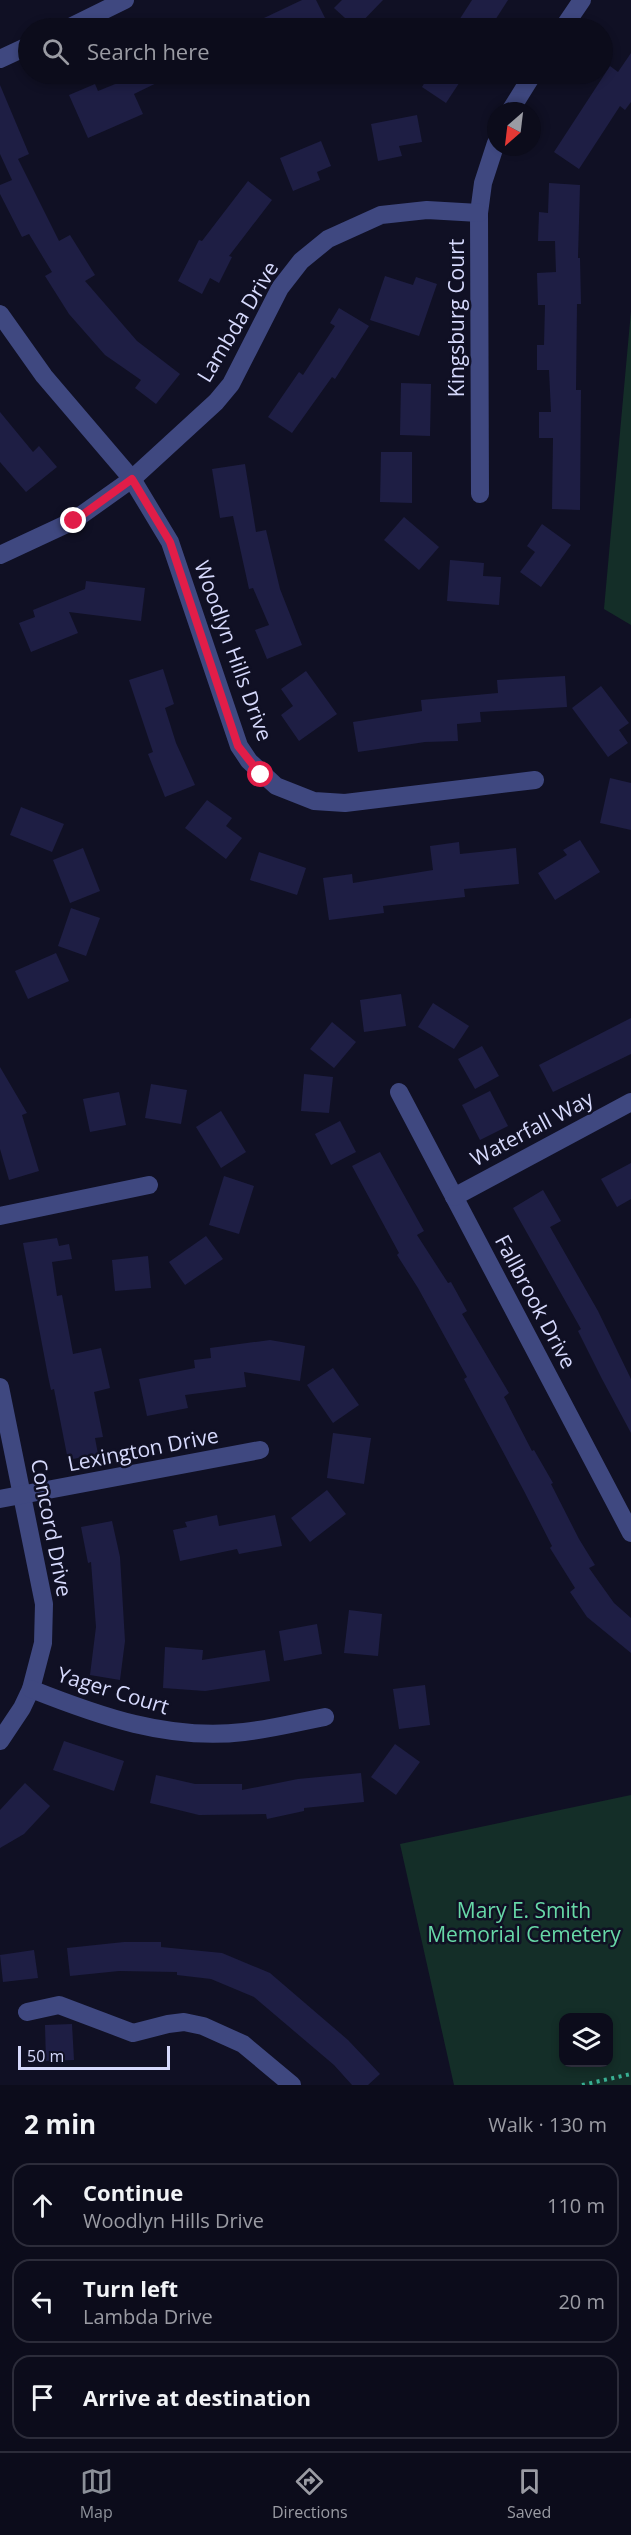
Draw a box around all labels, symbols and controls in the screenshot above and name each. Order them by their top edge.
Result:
search box [18,18,613,84]
icon: search [39,35,72,68]
text: Search here [87,36,210,66]
north arrow [487,102,541,156]
street label: Kingsburg Court [442,239,470,397]
street label: Lambda Drive [190,256,284,387]
route end [60,507,86,533]
street label: Woodlyn Hills Drive [188,557,280,745]
route start [247,761,273,787]
street label: Waterfall Way [465,1084,598,1172]
street label: Fallbrook Drive [489,1230,583,1373]
street label: Lexington Drive [65,1421,221,1477]
street label: Concord Drive [25,1457,79,1599]
street label: Yager Court [54,1660,173,1720]
park label: Mary E. Smith Memorial Cemetery [427,1896,621,1948]
map controls [559,2013,613,2067]
button: layers [559,2013,613,2067]
scale bar [18,2043,170,2070]
text: 50 m [27,2045,64,2067]
text: 2 min [24,2106,96,2142]
text: Walk · 130 m [488,2111,607,2138]
text: Continue [83,2177,183,2207]
icon: ahead [26,2189,59,2222]
text: 110 m [547,2192,605,2219]
text: Woodlyn Hills Drive [83,2207,264,2234]
text: Turn left [83,2273,178,2303]
icon: left [26,2285,59,2318]
text: 20 m [558,2288,605,2315]
text: Lambda Drive [83,2303,213,2330]
icon: arrive [26,2381,59,2414]
text: Arrive at destination [83,2382,311,2412]
tab: Map [80,2465,113,2523]
tab: Directions [272,2465,348,2523]
tab: Saved [507,2465,551,2523]

